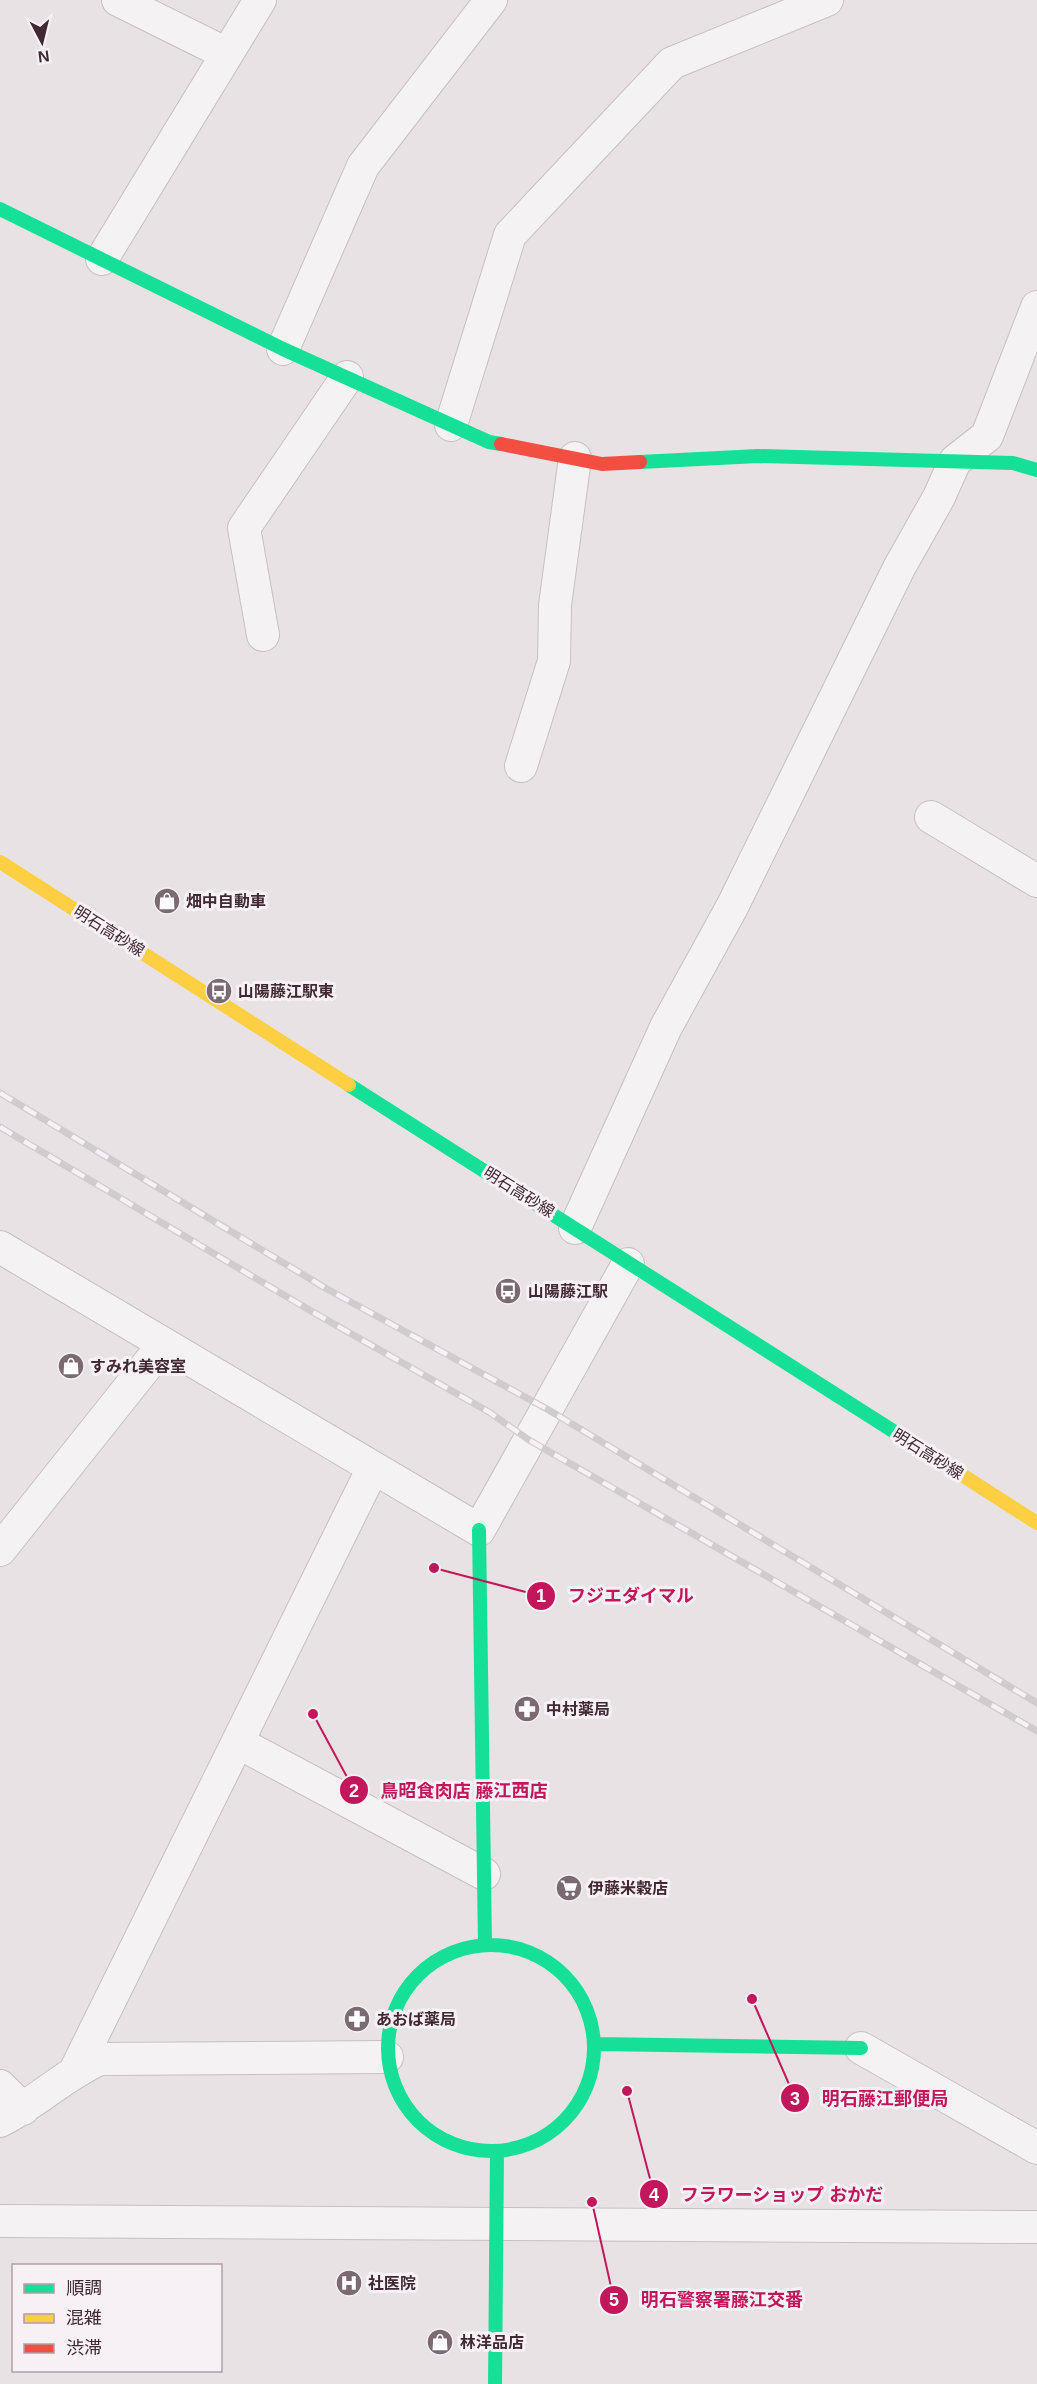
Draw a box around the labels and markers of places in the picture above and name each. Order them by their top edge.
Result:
shop icon: 畑中自動車 [152,886,182,916]
place label: 畑中自動車 [186,893,266,910]
bus stop icon: 山陽藤江駅東 [204,976,234,1006]
place label: 山陽藤江駅東 [238,983,334,1000]
bus stop icon: 山陽藤江駅 [493,1276,523,1306]
place label: 山陽藤江駅 [528,1283,608,1300]
shop icon: すみれ美容室 [56,1351,86,1381]
place label: すみれ美容室 [90,1358,186,1375]
callout: フジエダイマル [526,1578,706,1614]
pharmacy icon: 中村薬局 [512,1694,542,1724]
place label: 中村薬局 [546,1700,610,1718]
callout: 鳥昭食肉店 藤江西店 [339,1772,560,1808]
supermarket icon: 伊藤米穀店 [554,1873,584,1903]
place label: 伊藤米穀店 [587,1880,668,1897]
pharmacy icon: あおば薬局 [342,2004,372,2034]
place label: あおば薬局 [376,2011,456,2028]
callout: 明石藤江郵便局 [780,2080,960,2116]
callout: フラワーショップ おかだ [639,2176,896,2212]
hospital icon: 社医院 [334,2268,364,2298]
place label: 社医院 [368,2274,416,2292]
callout: 明石警察署藤江交番 [599,2282,815,2318]
shop icon: 林洋品店 [425,2327,455,2357]
place label: 林洋品店 [460,2334,524,2351]

